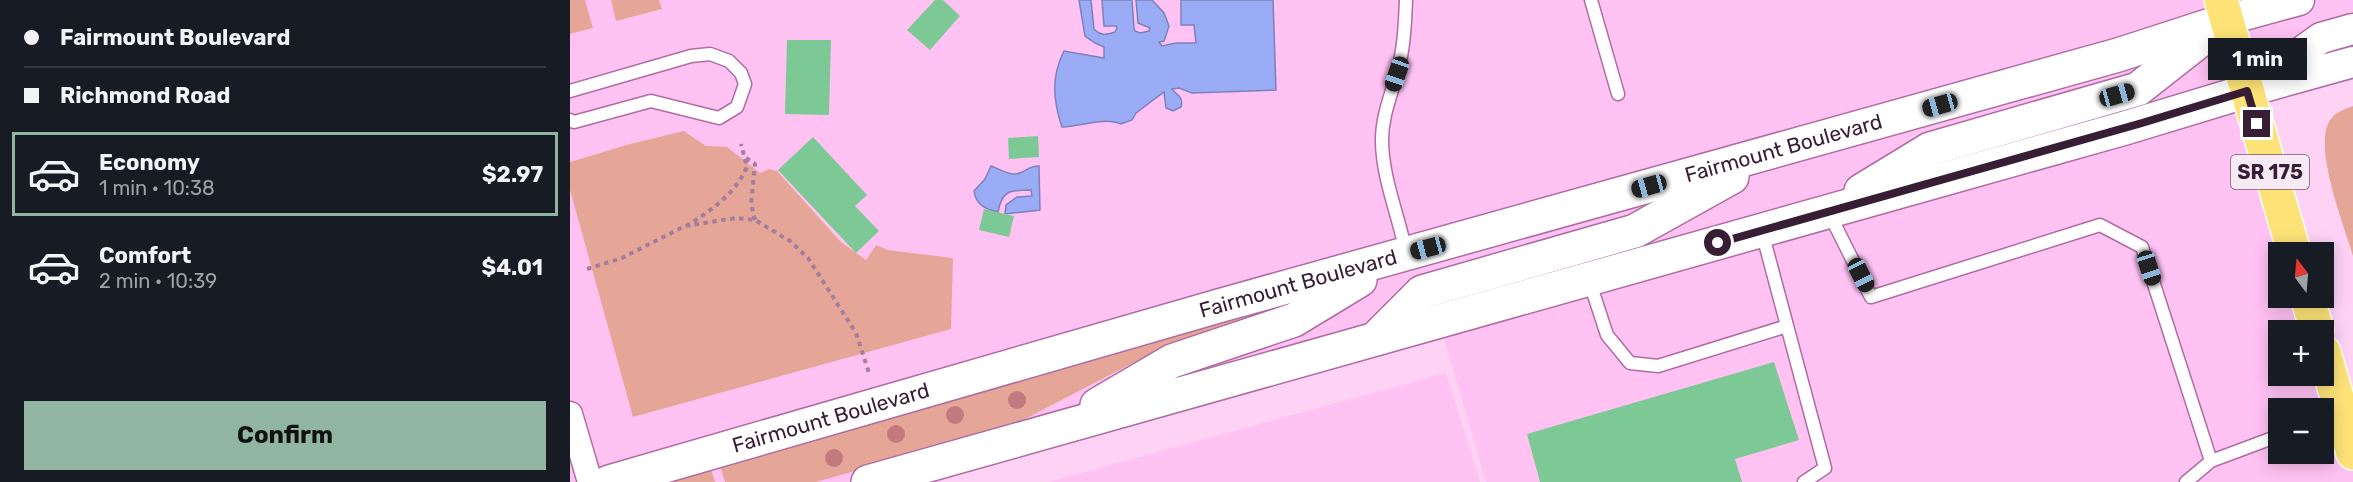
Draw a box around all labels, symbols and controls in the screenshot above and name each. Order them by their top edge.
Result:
text: Fairmount Boulevard [60,24,290,51]
callout: 1 min [2208,37,2306,79]
text: 1 min [2232,47,2283,71]
car [1383,54,1411,94]
car [2097,81,2137,109]
text: Richmond Road [60,82,230,109]
car [1920,91,1960,119]
street label: Fairmount Boulevard [1682,108,1885,187]
route end [2243,110,2270,137]
icon: car [27,147,81,201]
text: Economy [99,149,200,176]
road number: SR 175 [2231,155,2309,189]
text: $2.97 [482,161,543,188]
car [1629,172,1669,200]
text: 1 min · 10:38 [99,176,215,200]
route start [1704,229,1731,256]
car [1408,235,1448,261]
icon: car [27,240,81,294]
text: Comfort [99,242,191,269]
north arrow [2268,242,2334,308]
map controls [2268,242,2334,464]
street label: Fairmount Boulevard [1196,244,1400,323]
car [2135,248,2163,288]
text: $4.01 [481,254,543,281]
car [1845,255,1877,295]
text: 2 min · 10:39 [99,269,217,293]
button: + [2268,320,2334,386]
street label: Fairmount Boulevard [729,377,932,458]
button: − [2268,398,2334,464]
button: Confirm [24,401,546,470]

